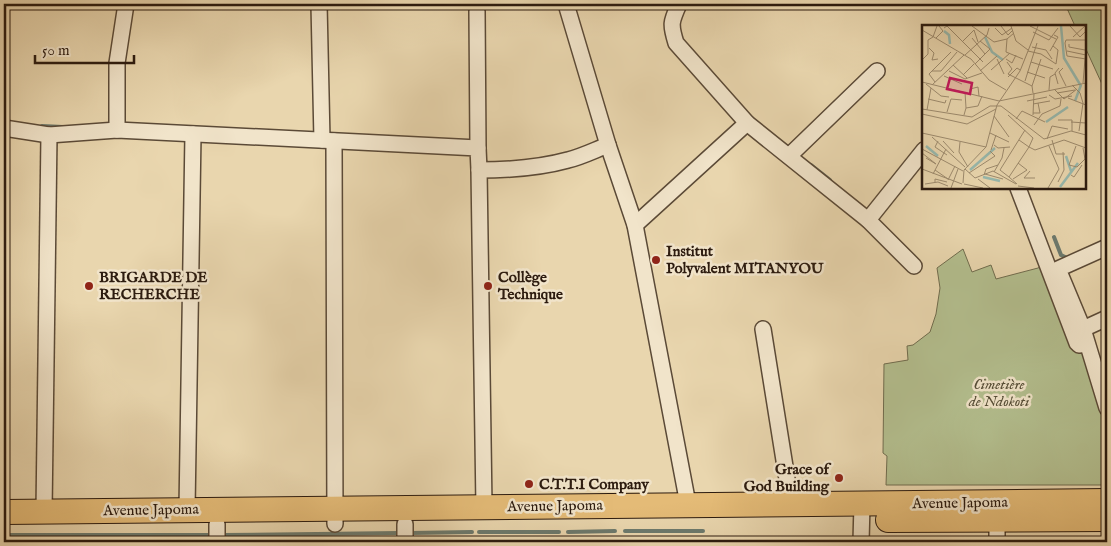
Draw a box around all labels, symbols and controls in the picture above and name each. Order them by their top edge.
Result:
inset map [922,25,1086,189]
scale bar [35,32,134,64]
text: 50 m [42,41,70,60]
place label: Institut Polyvalent MITANYOU [666,242,825,278]
marker: Institut Polyvalent MITANYOU [650,254,662,266]
place label: BRIGARDE DE RECHERCHE [99,268,208,304]
place label: Collège Technique [497,268,563,304]
marker: BRIGARDE DE RECHERCHE [83,280,95,292]
marker: Collège Technique [482,280,494,292]
park label: Cimetière de Ndokoti [968,375,1031,411]
place label: Grace of God Building [744,460,832,496]
marker: Grace of God Building [833,472,845,484]
place label: C.T.T.I Company [539,475,649,494]
marker: C.T.T.I Company [523,478,535,490]
street label: Avenue Japoma [911,493,1008,513]
street label: Avenue Japoma [506,496,603,516]
street label: Avenue Japoma [102,500,199,520]

